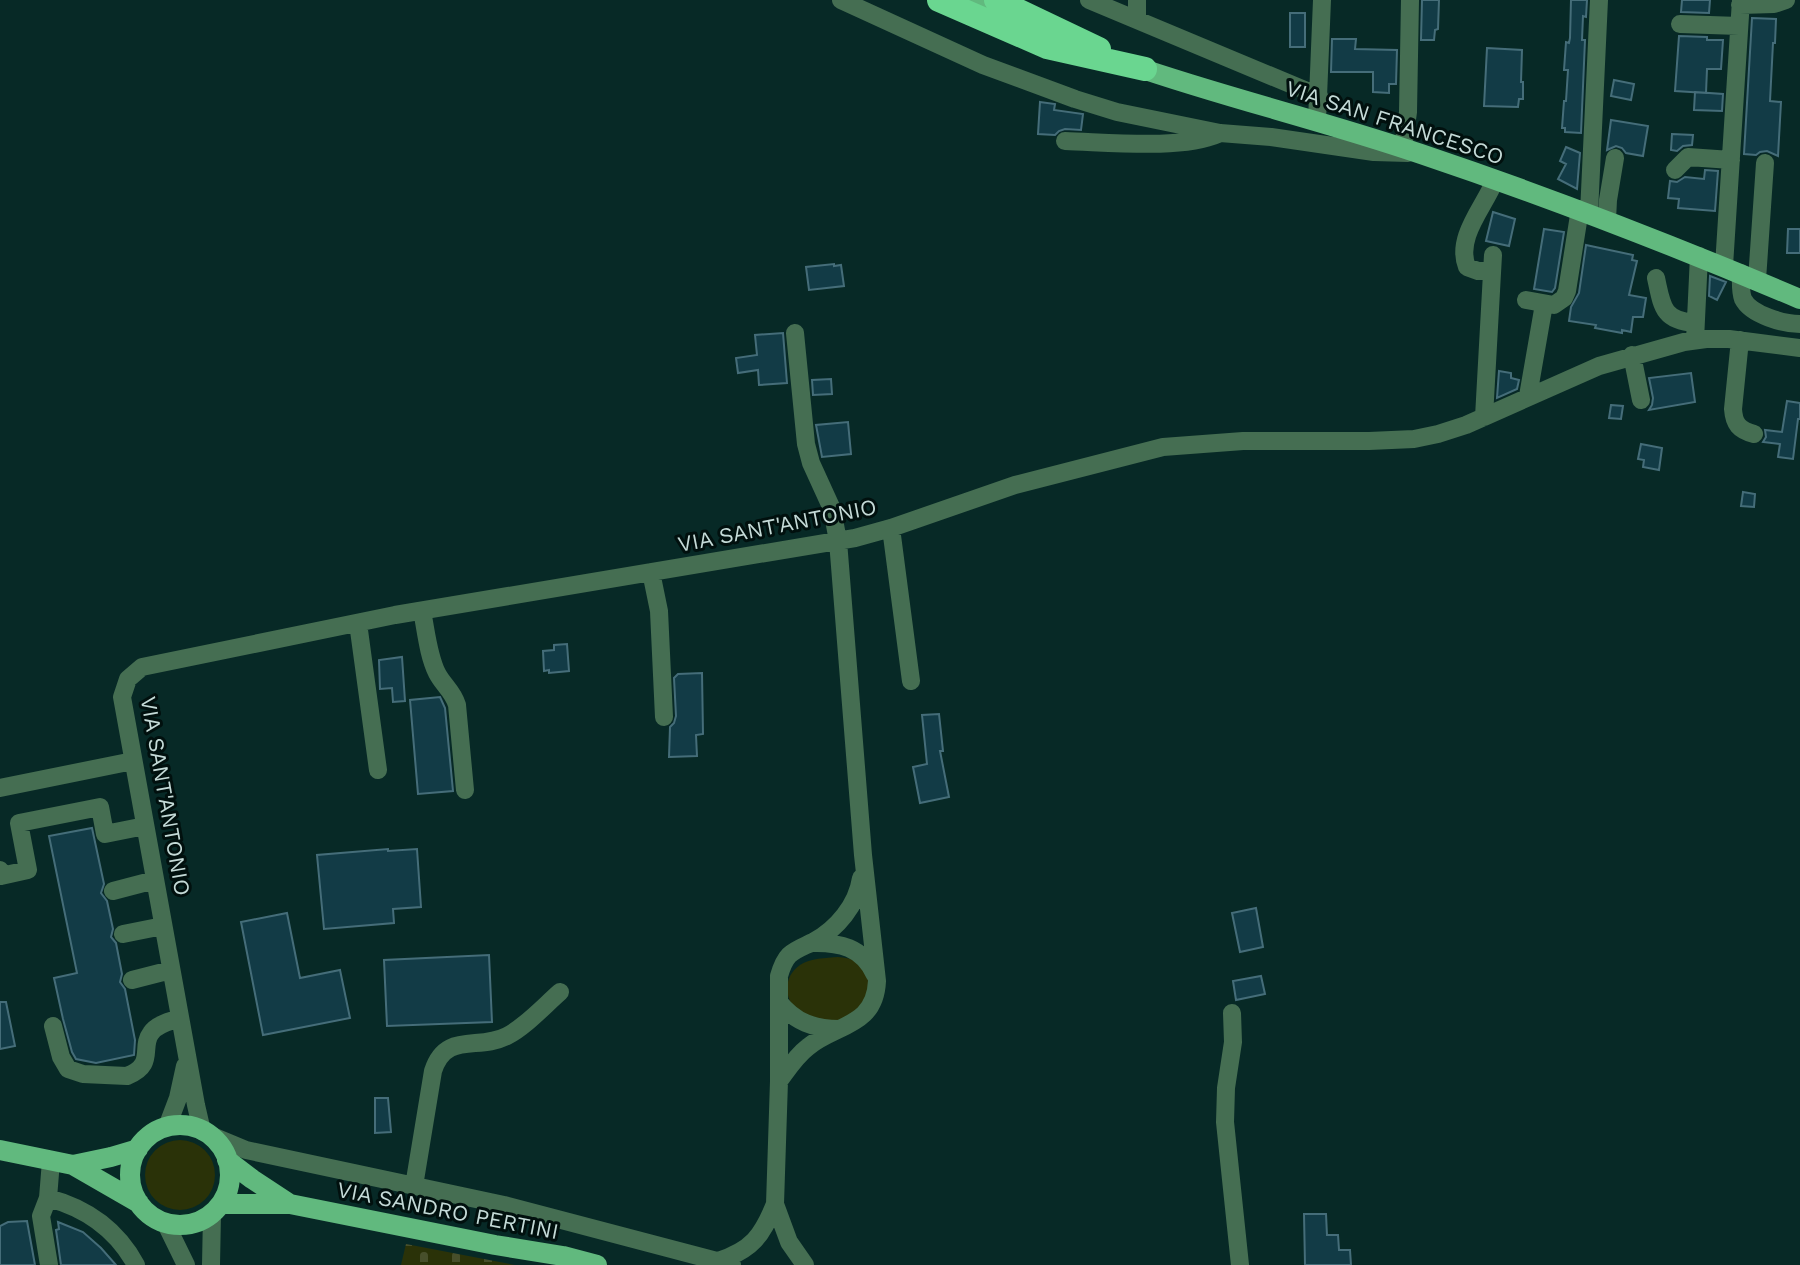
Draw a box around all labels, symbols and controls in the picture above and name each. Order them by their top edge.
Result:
street label: VIA SAN FRANCESCO [1283,75,1507,170]
street label: VIA SANT'ANTONIO [676,494,878,557]
street label: VIA SANT'ANTONIO [136,695,195,898]
street label: VIA SANDRO PERTINI [335,1177,561,1244]

